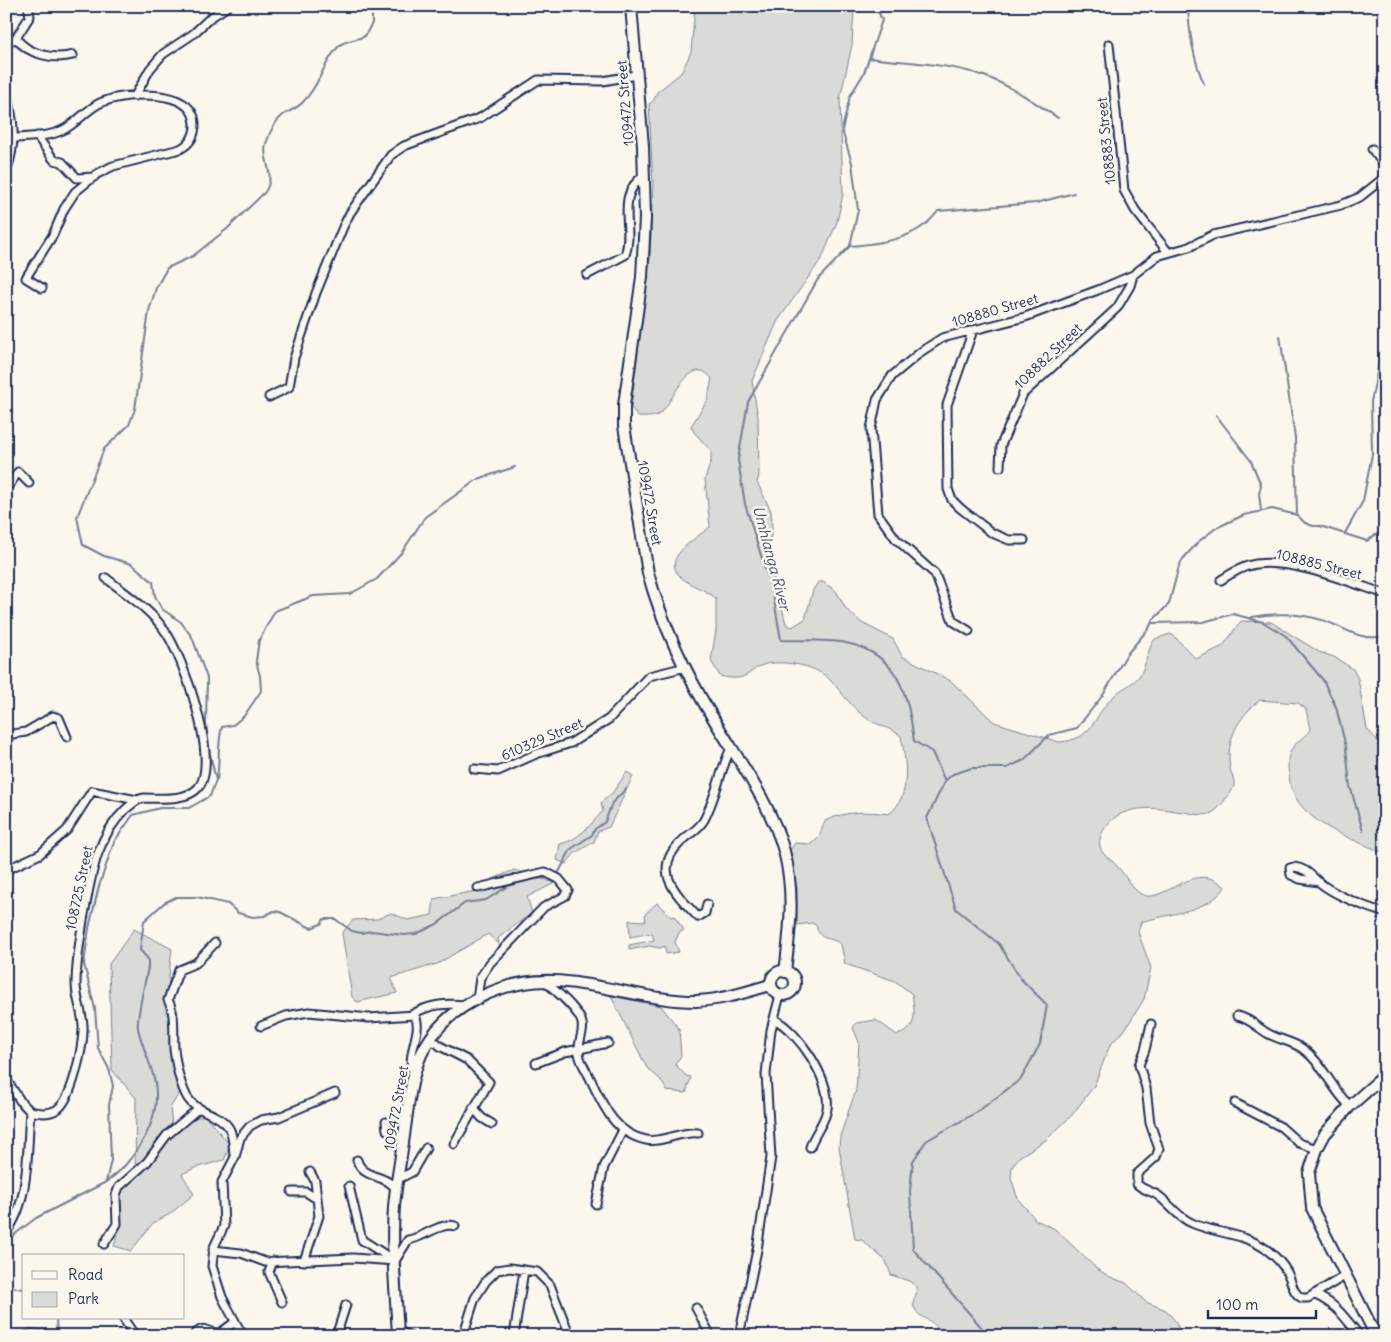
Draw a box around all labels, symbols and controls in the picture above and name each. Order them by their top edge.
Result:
street label: 109472 Street [612,59,638,147]
street label: 108883 Street [1092,96,1120,186]
street label: 108880 Street [950,289,1040,331]
street label: 108882 Street [1010,319,1086,393]
street label: 109472 Street [634,459,666,547]
water label: Umhlanga River [749,504,796,614]
street label: 108885 Street [1274,545,1364,583]
street label: 610329 Street [498,714,586,764]
street label: 108725 Street [61,844,97,932]
street label: 109472 Street [380,1064,412,1152]
legend [22,1254,185,1320]
text: Road [68,1265,103,1284]
scale bar [1208,1287,1316,1319]
text: Park [68,1289,99,1308]
text: 100 m [1216,1295,1258,1314]

